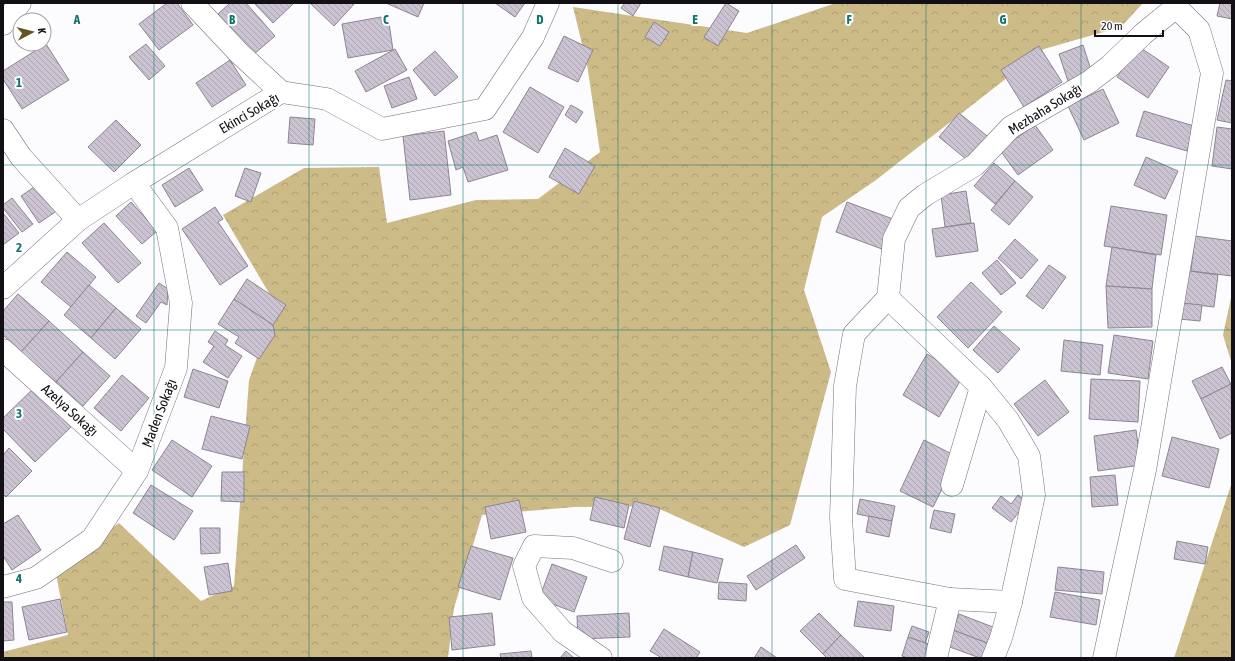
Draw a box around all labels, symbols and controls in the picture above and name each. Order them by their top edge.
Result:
north arrow [12,12,52,52]
text: A [73,12,81,27]
text: B [229,12,236,27]
text: C [383,12,389,27]
text: D [536,12,544,27]
text: E [692,12,698,27]
text: F [846,12,852,27]
text: G [1000,12,1007,27]
scale bar [1095,12,1163,38]
text: 20 m [1101,19,1123,33]
text: K [36,27,48,35]
text: 1 [16,75,22,90]
street label: Mezbaha Sokağı [1005,80,1085,138]
street label: Ekinci Sokağı [216,89,282,137]
text: 2 [16,240,22,255]
street label: Maden Sokağı [139,377,179,449]
street label: Azelya Sokağı [39,381,101,439]
text: 3 [16,406,22,421]
text: 4 [15,571,22,586]

